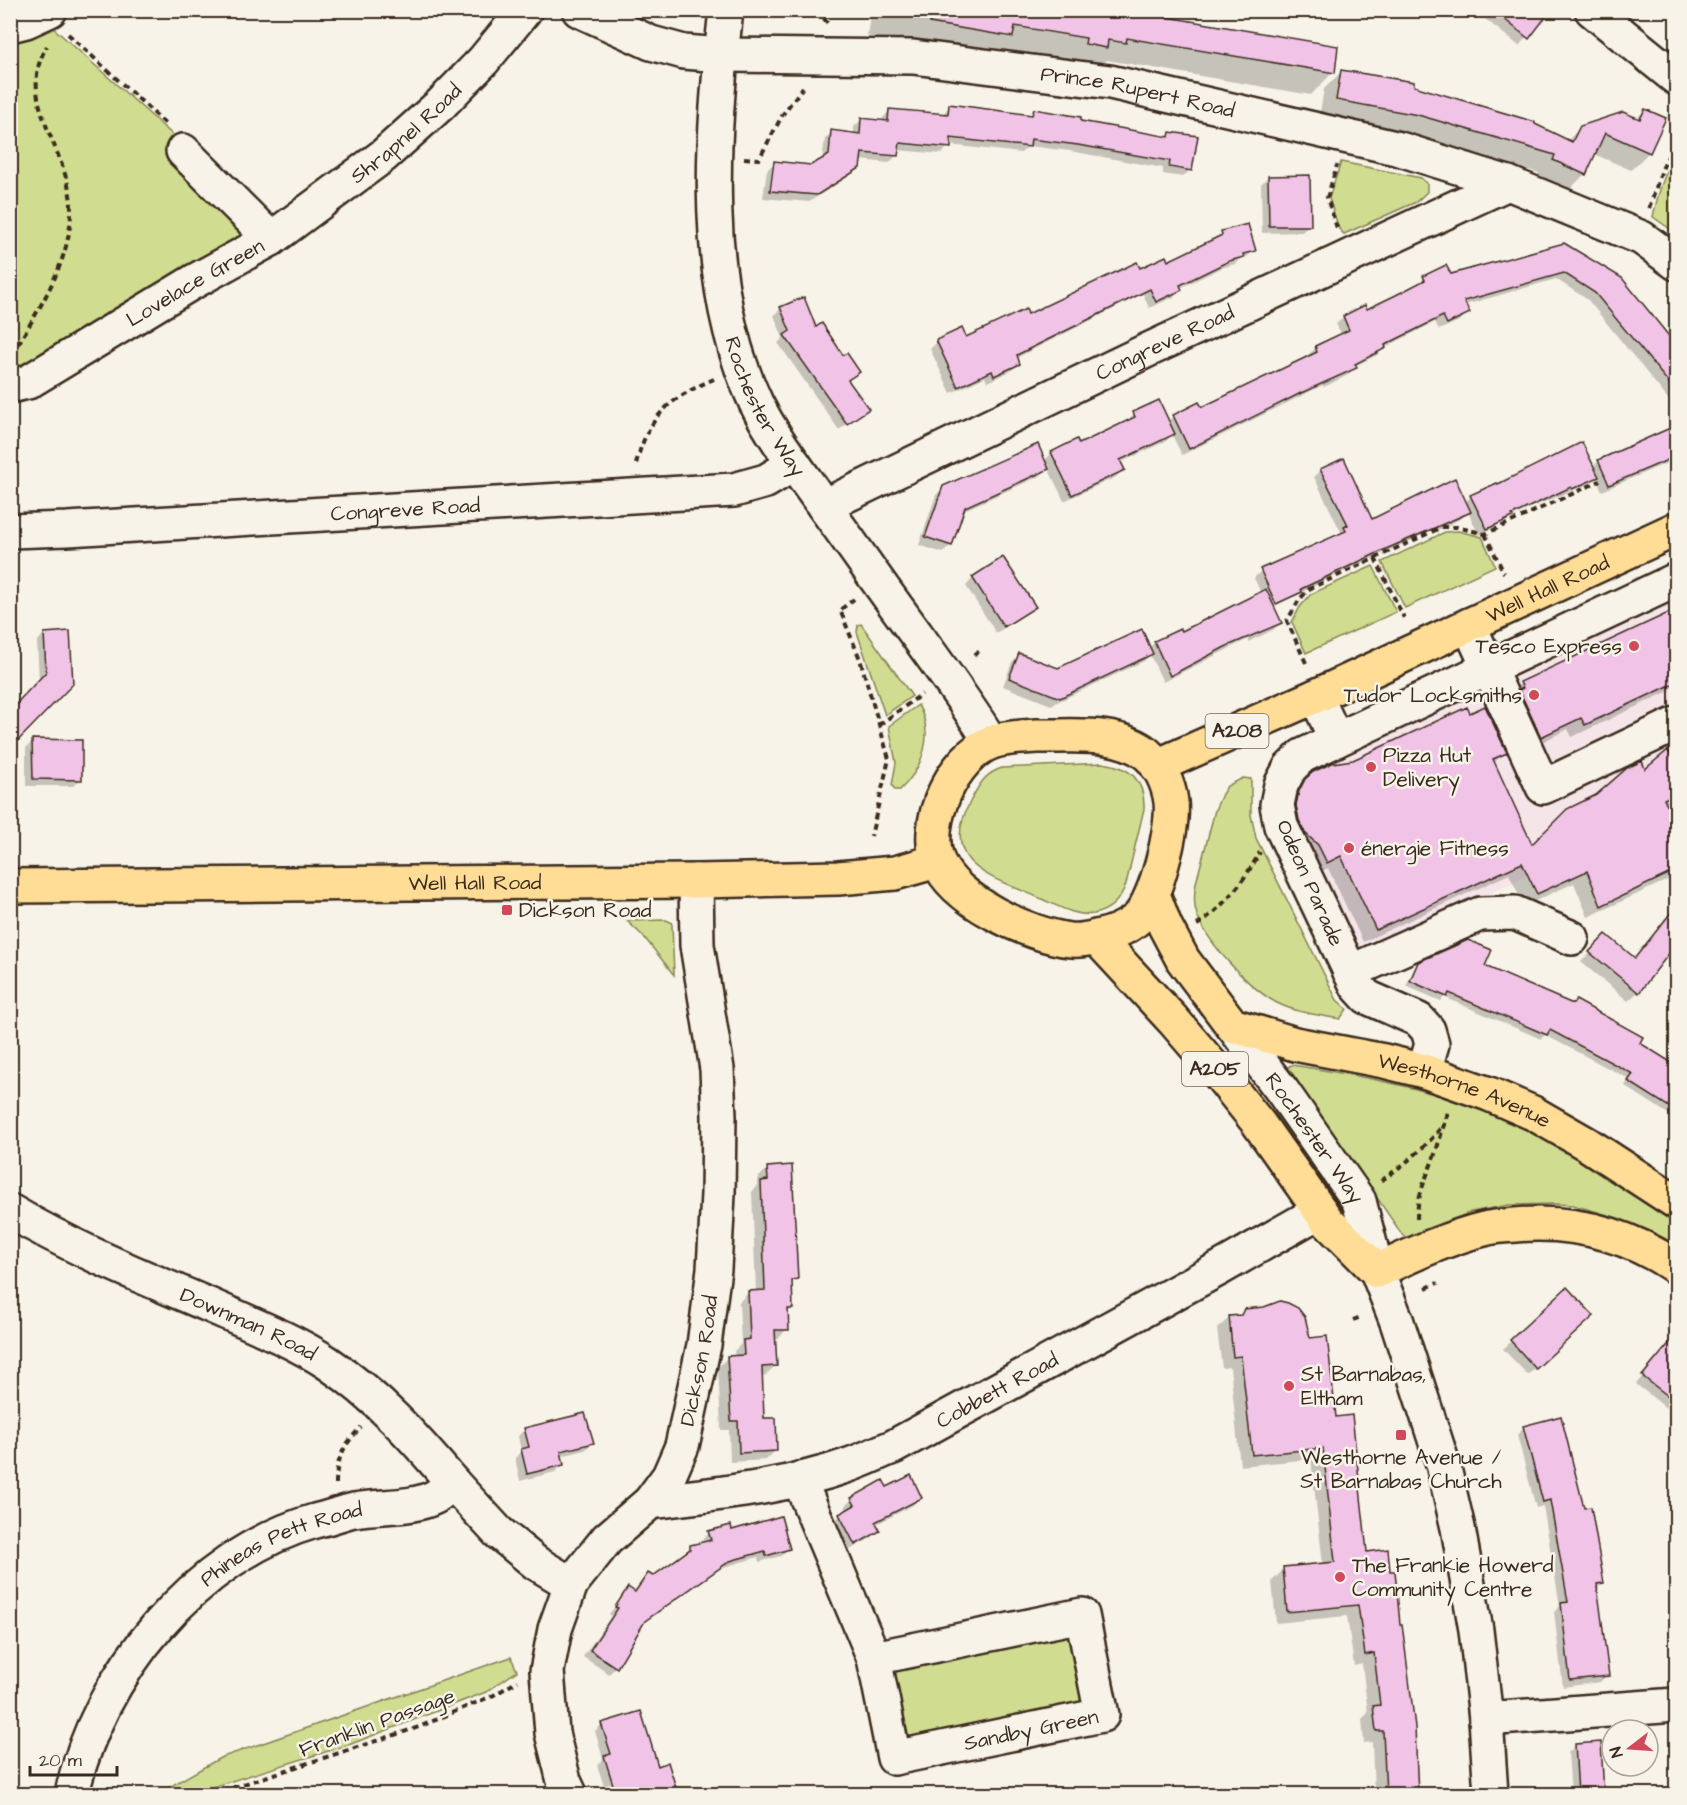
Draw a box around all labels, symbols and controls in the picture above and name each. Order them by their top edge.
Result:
street label: Prince Rupert Road [1039,59,1238,125]
street label: Shrapnel Road [344,76,468,190]
street label: Lovelace Green [121,231,269,334]
street label: Congreve Road [1091,297,1239,388]
street label: Rochester Way [718,333,813,484]
street label: Congreve Road [330,490,481,528]
street label: Well Hall Road [1481,547,1614,630]
place label: Tesco Express [1475,632,1622,662]
marker: Tesco Express [1627,639,1641,653]
place label: Tudor Locksmiths [1344,681,1522,710]
marker: Tudor Locksmiths [1527,688,1541,702]
road number: A208 [1206,714,1268,748]
place label: Pizza Hut Delivery [1383,741,1472,796]
marker: Pizza Hut Delivery [1364,760,1378,774]
street label: Odeon Parade [1269,815,1351,951]
place label: énergie Fitness [1361,834,1509,865]
marker: énergie Fitness [1342,841,1356,855]
street label: Well Hall Road [408,868,542,898]
place label: Dickson Road [519,896,652,925]
marker: Dickson Road [500,903,514,917]
street label: Westhorne Avenue [1375,1046,1556,1135]
road number: A205 [1182,1052,1248,1086]
street label: Rochester Way [1259,1066,1371,1211]
street label: Downman Road [176,1280,322,1368]
street label: Dickson Road [672,1293,725,1429]
street label: Cobbett Road [931,1345,1064,1435]
place label: St Barnabas, Eltham [1301,1360,1427,1413]
marker: St Barnabas, Eltham [1282,1379,1296,1393]
marker: Westhorne Avenue / St Barnabas Church [1394,1428,1408,1442]
place label: Westhorne Avenue / St Barnabas Church [1300,1443,1502,1496]
street label: Phineas Pett Road [194,1494,364,1593]
place label: The Frankie Howerd Community Centre [1352,1551,1554,1606]
marker: The Frankie Howerd Community Centre [1333,1570,1347,1584]
street label: Franklin Passage [295,1681,460,1766]
street label: Sandby Green [961,1702,1101,1758]
north arrow [1600,1718,1660,1778]
scale bar [30,1739,117,1777]
text: N [1605,1744,1629,1760]
text: 20 m [39,1748,82,1773]

